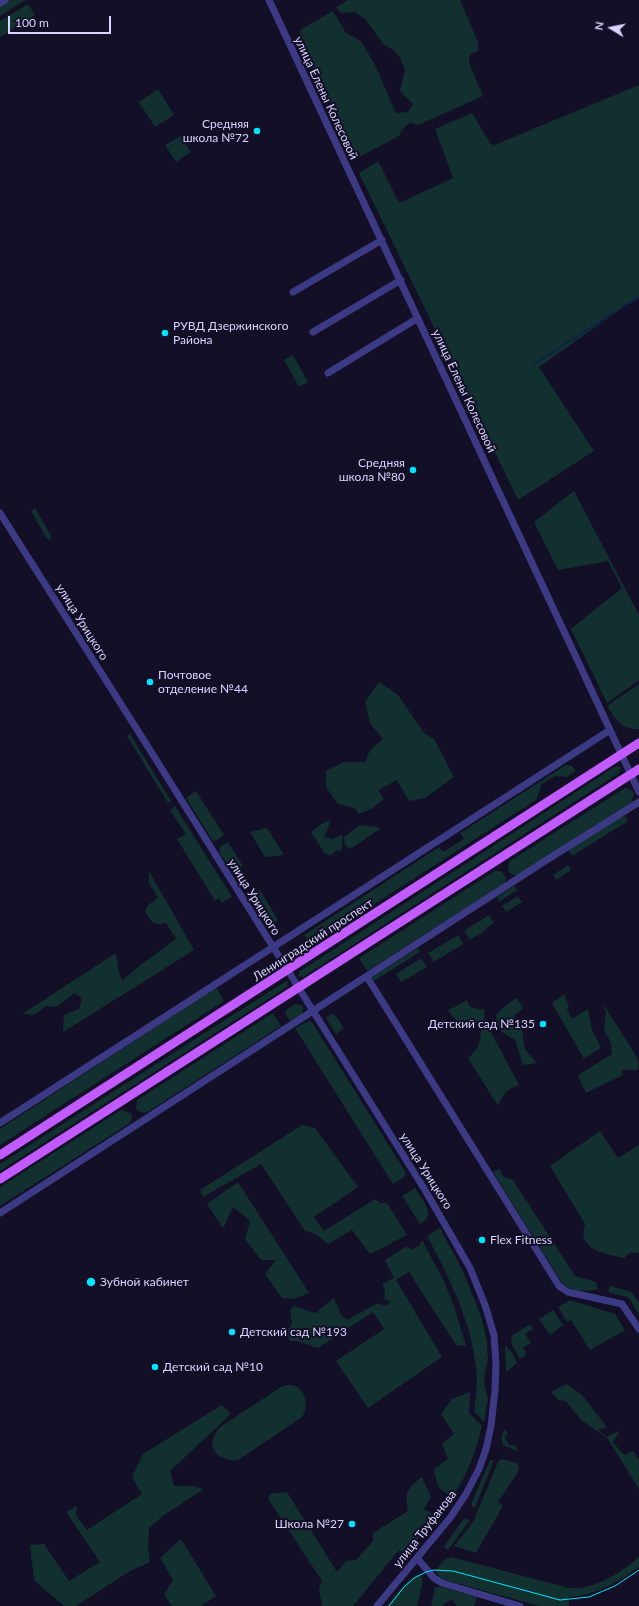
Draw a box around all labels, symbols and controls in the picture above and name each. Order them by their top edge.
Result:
scale bar [10,8,113,34]
north arrow [591,8,631,48]
text: 100 m [15,15,49,30]
text: N [592,21,606,31]
street label: улица Елены Колесовой [291,34,361,162]
place label: Средняя школа №72 [183,117,249,145]
marker: Средняя школа №72 [252,126,262,136]
place label: РУВД Дзержинского Района [173,319,289,347]
street label: улица Елены Колесовой [429,327,499,455]
marker: РУВД Дзержинского Района [160,328,170,338]
place label: Средняя школа №80 [339,456,405,484]
marker: Средняя школа №80 [408,465,418,475]
street label: улица Урицкого [53,581,111,663]
place label: Почтовое отделение №44 [158,668,248,696]
marker: Почтовое отделение №44 [145,677,155,687]
street label: улица Урицкого [225,856,283,938]
street label: Ленинградский проспект [250,896,376,984]
place label: Детский сад №135 [428,1017,535,1031]
marker: Детский сад №135 [538,1019,548,1029]
street label: улица Урицкого [397,1130,455,1212]
place label: Flex Fitness [490,1233,552,1247]
marker: Flex Fitness [477,1235,487,1245]
place label: Зубной кабинет [100,1275,189,1289]
marker: Зубной кабинет [85,1276,97,1288]
place label: Детский сад №193 [240,1325,347,1339]
marker: Детский сад №193 [227,1327,237,1337]
place label: Детский сад №10 [163,1360,263,1374]
marker: Детский сад №10 [150,1362,160,1372]
street label: улица Труфанова [390,1487,460,1571]
place label: Школа №27 [275,1517,344,1531]
marker: Школа №27 [347,1519,357,1529]

